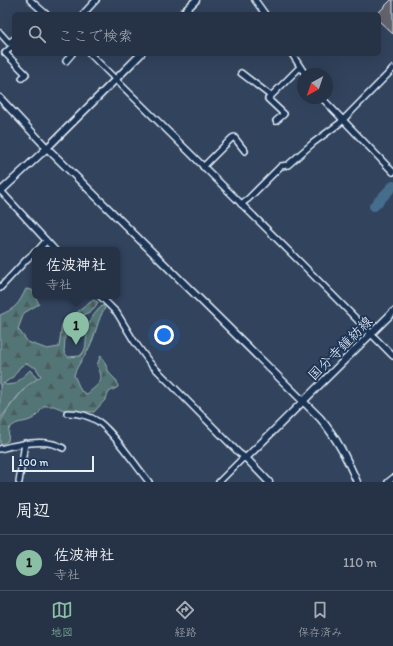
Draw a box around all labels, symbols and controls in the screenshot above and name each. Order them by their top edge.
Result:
search box [12,12,381,56]
icon: search [26,23,48,45]
text: ここで検索 [58,27,133,45]
north arrow [297,68,333,104]
popup [32,247,120,299]
text: 佐波神社 [46,256,106,274]
text: 寺社 [46,277,72,292]
pin: 1 [63,312,89,345]
street label: 国分寺鐘紡線 [305,313,376,384]
your location [154,325,174,345]
scale bar [12,454,94,473]
text: 100 m [18,456,48,469]
text: 周辺 [16,500,50,520]
text: 佐波神社 [54,546,114,564]
text: 1 [26,555,32,570]
text: 110 m [343,555,377,570]
text: 寺社 [54,567,80,582]
tab: 地図 [51,599,73,639]
tab: 経路 [174,599,196,639]
tab: 保存済み [298,599,342,639]

